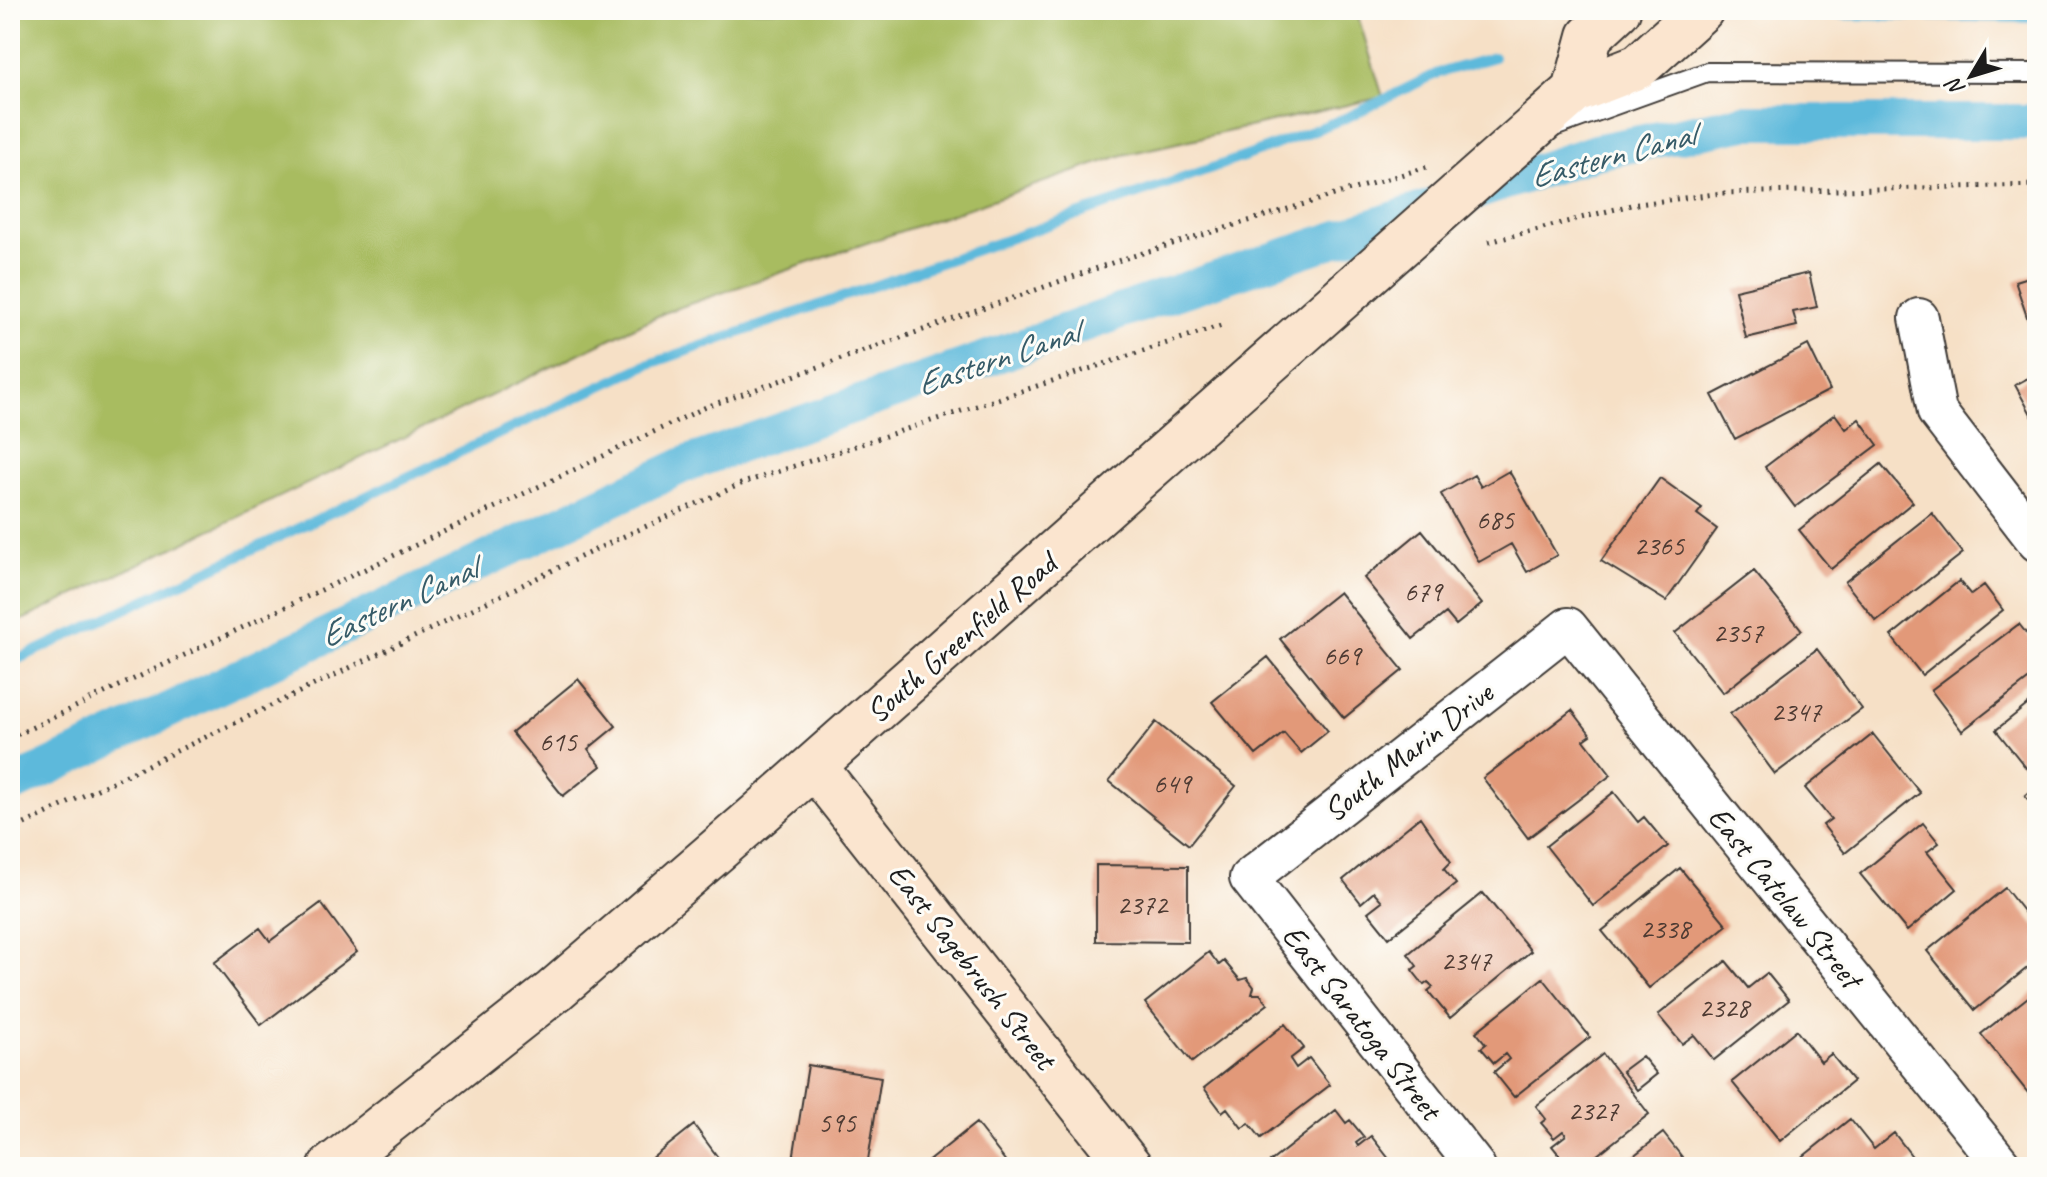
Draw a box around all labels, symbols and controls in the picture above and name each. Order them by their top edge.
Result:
north arrow [1931,36,2011,116]
text: N [1939,71,1971,102]
water label: Eastern Canal [1525,110,1710,198]
water label: Eastern Canal [910,307,1094,406]
house number: 685 [1476,502,1515,537]
house number: 2365 [1634,528,1686,563]
street label: South Greenfield Road [857,541,1068,732]
water label: Eastern Canal [313,542,494,657]
house number: 679 [1404,574,1444,609]
house number: 2357 [1713,615,1765,650]
house number: 669 [1323,638,1363,673]
street label: South Marin Drive [1315,671,1503,831]
house number: 2347 [1771,694,1823,729]
house number: 615 [539,724,578,759]
house number: 649 [1153,766,1193,801]
street label: East Catclaw Street [1699,798,1874,1000]
street label: East Sagebrush Street [879,855,1067,1080]
house number: 2372 [1117,887,1170,922]
house number: 2338 [1640,911,1693,946]
street label: East Saratoga Street [1273,916,1453,1130]
house number: 2347 [1441,943,1493,978]
house number: 2328 [1699,990,1752,1025]
house number: 2327 [1568,1093,1620,1128]
house number: 595 [818,1105,857,1140]

